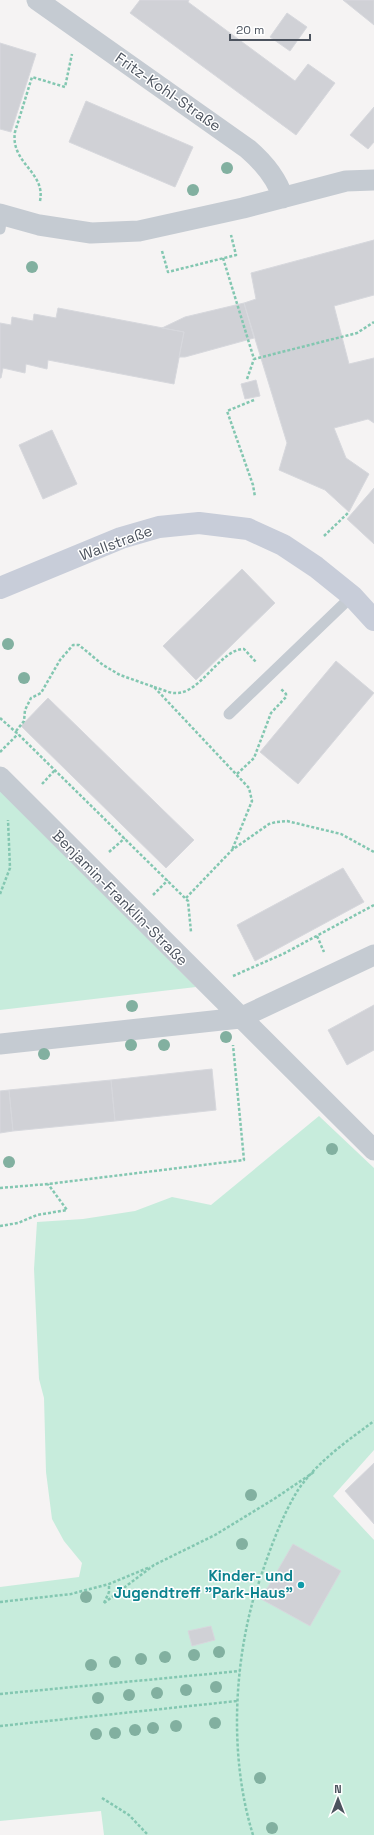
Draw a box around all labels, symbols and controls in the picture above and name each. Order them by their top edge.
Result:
scale bar [230,16,310,42]
text: 20 m [236,22,264,38]
street label: Fritz-Kohl-Straße [112,48,225,135]
street label: Wallstraße [77,521,155,564]
street label: Benjamin-Franklin-Straße [49,826,192,970]
place label: Kinder- und Jugendtreff "Park-Haus" [113,1566,293,1602]
marker: Kinder- und Jugendtreff "Park-Haus" [296,1580,306,1590]
north arrow [318,1779,358,1819]
text: N [334,1782,342,1796]

